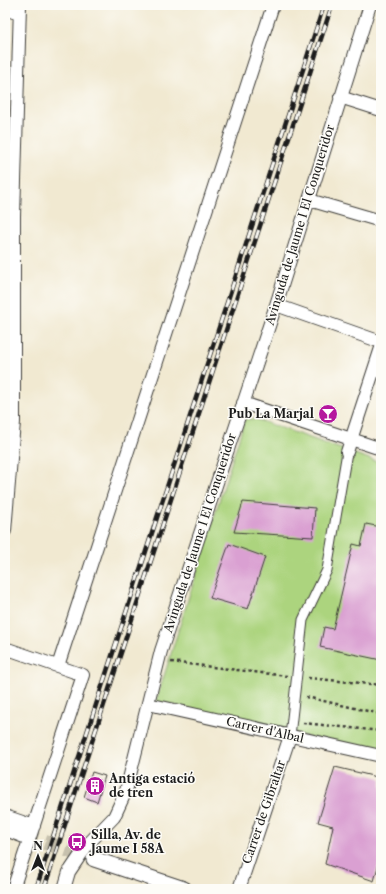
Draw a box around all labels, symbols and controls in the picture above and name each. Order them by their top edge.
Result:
street label: Avinguda de Jaume I El Conqueridor [262,123,337,328]
bar icon: Pub La Marjal [317,403,339,425]
place label: Pub La Marjal [228,406,314,421]
street label: Avinguda de Jaume I El Conqueridor [160,431,239,635]
street label: Carrer d'Albal [225,713,306,746]
street label: Carrer de Gibraltar [239,758,288,866]
place label: Antiga estació de tren [108,771,196,800]
building icon: Antiga estació de tren [84,775,106,797]
place label: Silla, Av. de Jaume I 58A [89,827,165,856]
bus stop icon: Silla, Av. de Jaume I 58A [66,831,88,853]
north arrow [18,836,58,876]
text: N [33,839,43,853]

